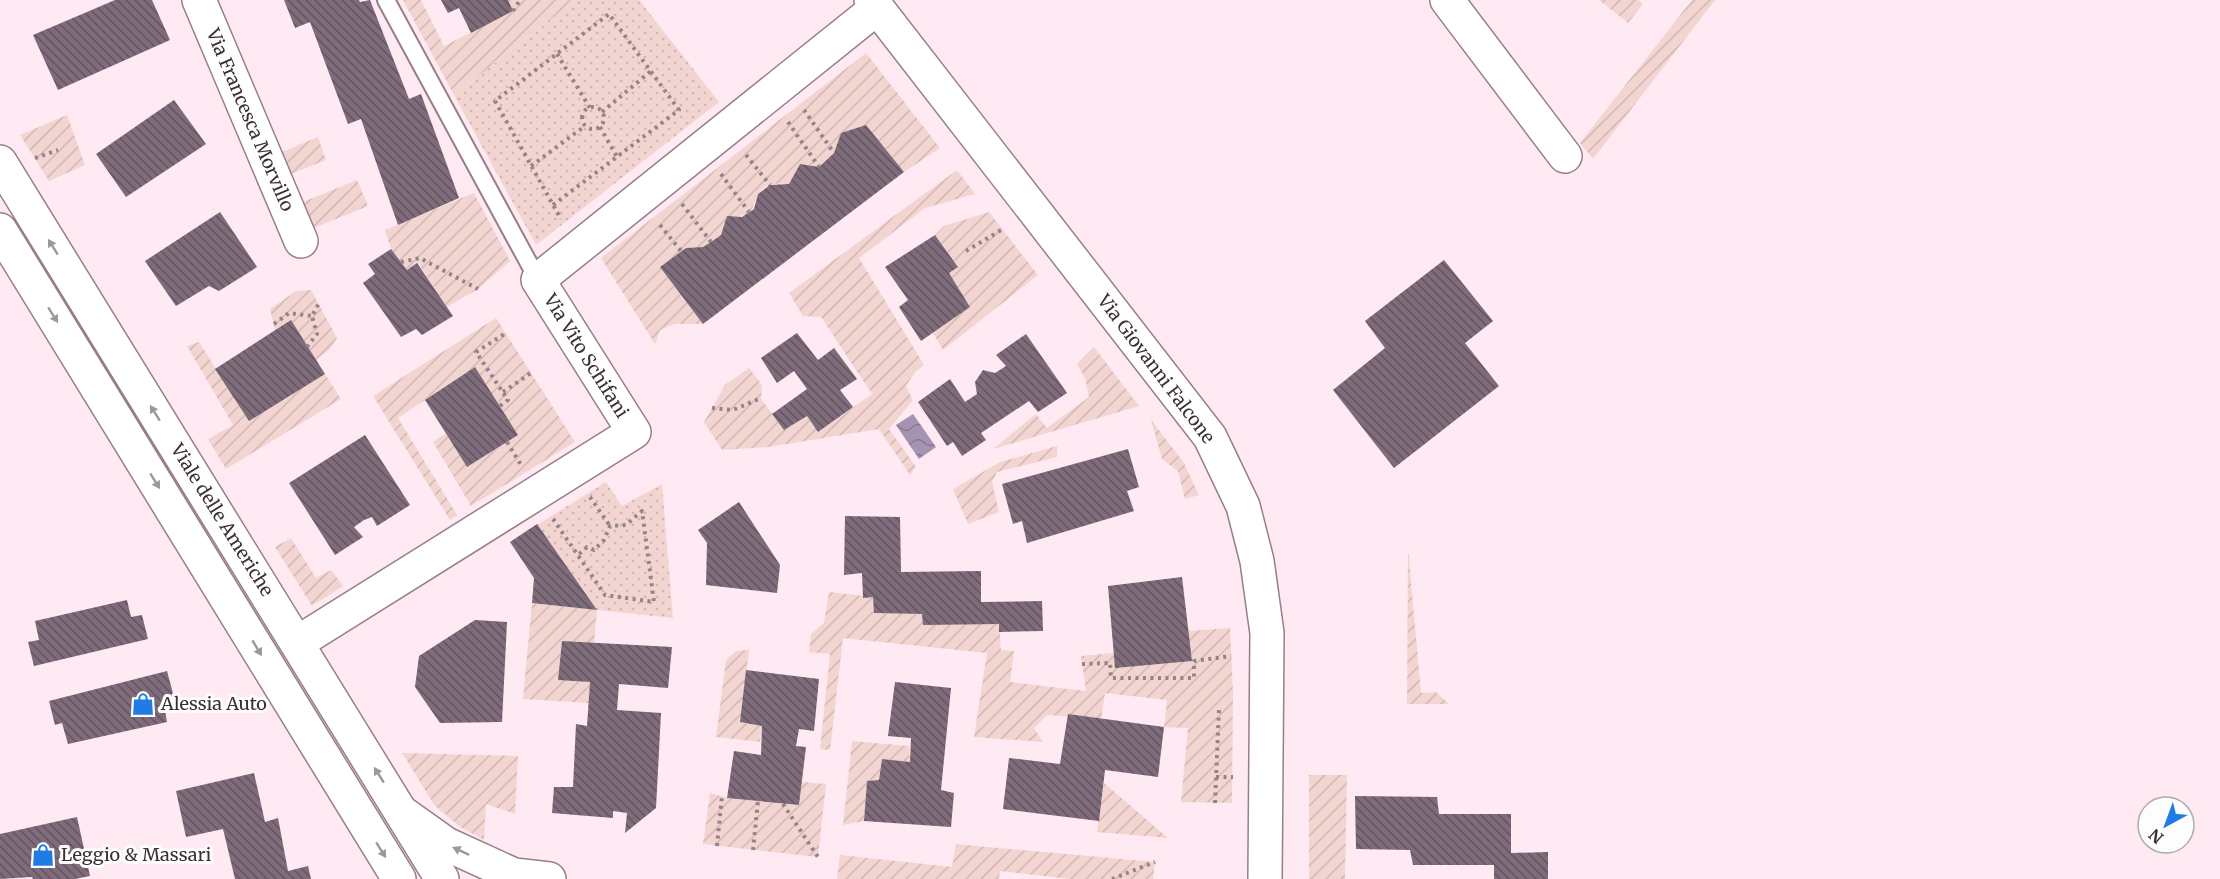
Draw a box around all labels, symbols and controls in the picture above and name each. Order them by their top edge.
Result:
street label: Via Francesca Morvillo [201,24,299,215]
one-way arrow [47,239,58,255]
street label: Via Vito Schifani [538,289,634,422]
street label: Via Giovanni Falcone [1092,289,1220,448]
one-way arrow [47,307,58,323]
one-way arrow [150,405,161,421]
street label: Viale delle Americhe [166,438,279,600]
one-way arrow [149,473,160,489]
one-way arrow [251,640,262,656]
shop icon: Alessia Auto [130,691,156,717]
place label: Alessia Auto [160,692,267,715]
one-way arrow [373,767,384,783]
north arrow [2136,795,2196,855]
text: N [2145,824,2167,848]
one-way arrow [375,841,386,858]
shop icon: Leggio & Massari [30,842,56,868]
place label: Leggio & Massari [61,843,212,866]
one-way arrow [452,846,470,855]

